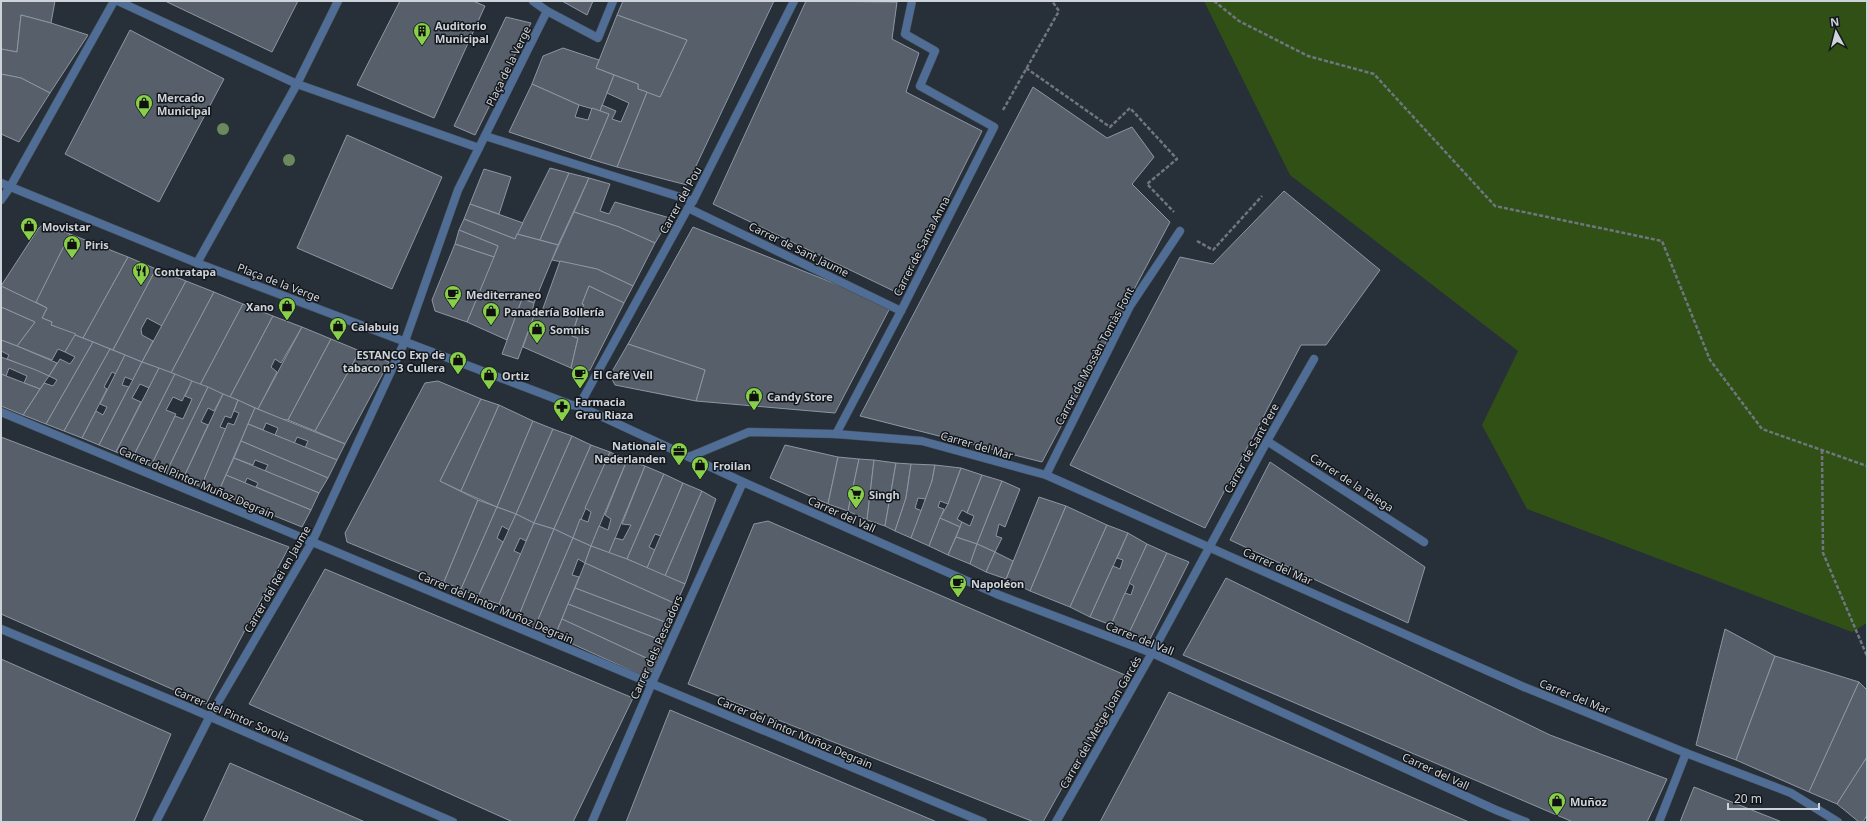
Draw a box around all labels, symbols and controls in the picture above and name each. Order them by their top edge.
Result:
north arrow [1816,12,1856,52]
text: N [1829,14,1840,30]
place label: Auditorio Municipal [435,18,489,46]
building icon: Auditorio Municipal [412,21,432,46]
street label: Plaça de la Verge [482,23,534,109]
place label: Mercado Municipal [157,90,211,118]
shop icon: Mercado Municipal [134,93,154,118]
street label: Carrer del Pou [655,164,705,236]
street label: Carrer de Santa Anna [889,193,953,299]
shop icon: Movistar [19,216,39,241]
street label: Carrer de Sant Jaume [746,218,852,280]
place label: Movistar [42,219,90,234]
shop icon: Piris [62,234,82,259]
place label: Piris [85,237,109,252]
street label: Plaça de la Verge [235,259,323,305]
restaurant icon: Contratapa [131,261,151,286]
place label: Contratapa [154,264,216,279]
cafe icon: Mediterraneo [443,284,463,309]
street label: Carrer de Mossèn Tomàs Font [1051,284,1137,428]
place label: Mediterraneo [466,287,541,302]
shop icon: Xano [277,296,297,321]
place label: Xano [246,299,274,314]
shop icon: Panadería Bollería [481,301,501,326]
place label: Panadería Bollería [504,304,604,319]
shop icon: Calabuig [328,316,348,341]
place label: Calabuig [351,319,399,334]
shop icon: Somnis [527,319,547,344]
place label: Somnis [550,322,590,337]
place label: ESTANCO Exp de tabaco nº 3 Cullera [343,347,445,375]
shop icon: ESTANCO Exp de tabaco nº 3 Cullera [448,350,468,375]
cafe icon: El Café Vell [570,364,590,389]
shop icon: Ortiz [479,365,499,390]
place label: El Café Vell [593,367,653,382]
place label: Ortiz [502,368,530,383]
shop icon: Candy Store [744,386,764,411]
place label: Candy Store [767,389,833,404]
place label: Farmacia Grau Riaza [575,394,633,422]
pharmacy icon: Farmacia Grau Riaza [552,397,572,422]
street label: Carrer de Sant Pere [1220,400,1282,496]
street label: Carrer del Mar [939,427,1016,463]
place label: Nationale Nederlanden [594,438,666,466]
office icon: Nationale Nederlanden [669,441,689,466]
street label: Carrer del Pintor Muñoz Degrain [117,442,277,522]
street label: Carrer de la Talega [1307,449,1397,515]
shop icon: Froilan [690,455,710,480]
place label: Froilan [713,458,751,473]
supermarket icon: Singh [846,484,866,509]
place label: Singh [869,487,900,502]
street label: Carrer del Vall [806,492,878,536]
street label: Carrer del Rei en Jaume [240,523,314,635]
street label: Carrer del Mar [1241,544,1316,588]
street label: Carrer del Pintor Muñoz Degrain [416,567,576,647]
cafe icon: Napoléon [948,573,968,598]
place label: Napoléon [971,576,1024,591]
street label: Carrer dels Pescadors [626,593,686,701]
street label: Carrer del Vall [1104,617,1176,659]
street label: Carrer del Metge Joan Garcés [1056,653,1144,791]
street label: Carrer del Mar [1537,675,1613,717]
street label: Carrer del Pintor Sorolla [172,683,292,745]
street label: Carrer del Pintor Muñoz Degrain [715,692,875,772]
street label: Carrer del Vall [1400,749,1472,793]
scale bar [1728,785,1819,811]
text: 20 m [1734,790,1762,807]
shop icon: Muñoz [1547,791,1567,816]
place label: Muñoz [1570,794,1607,809]

